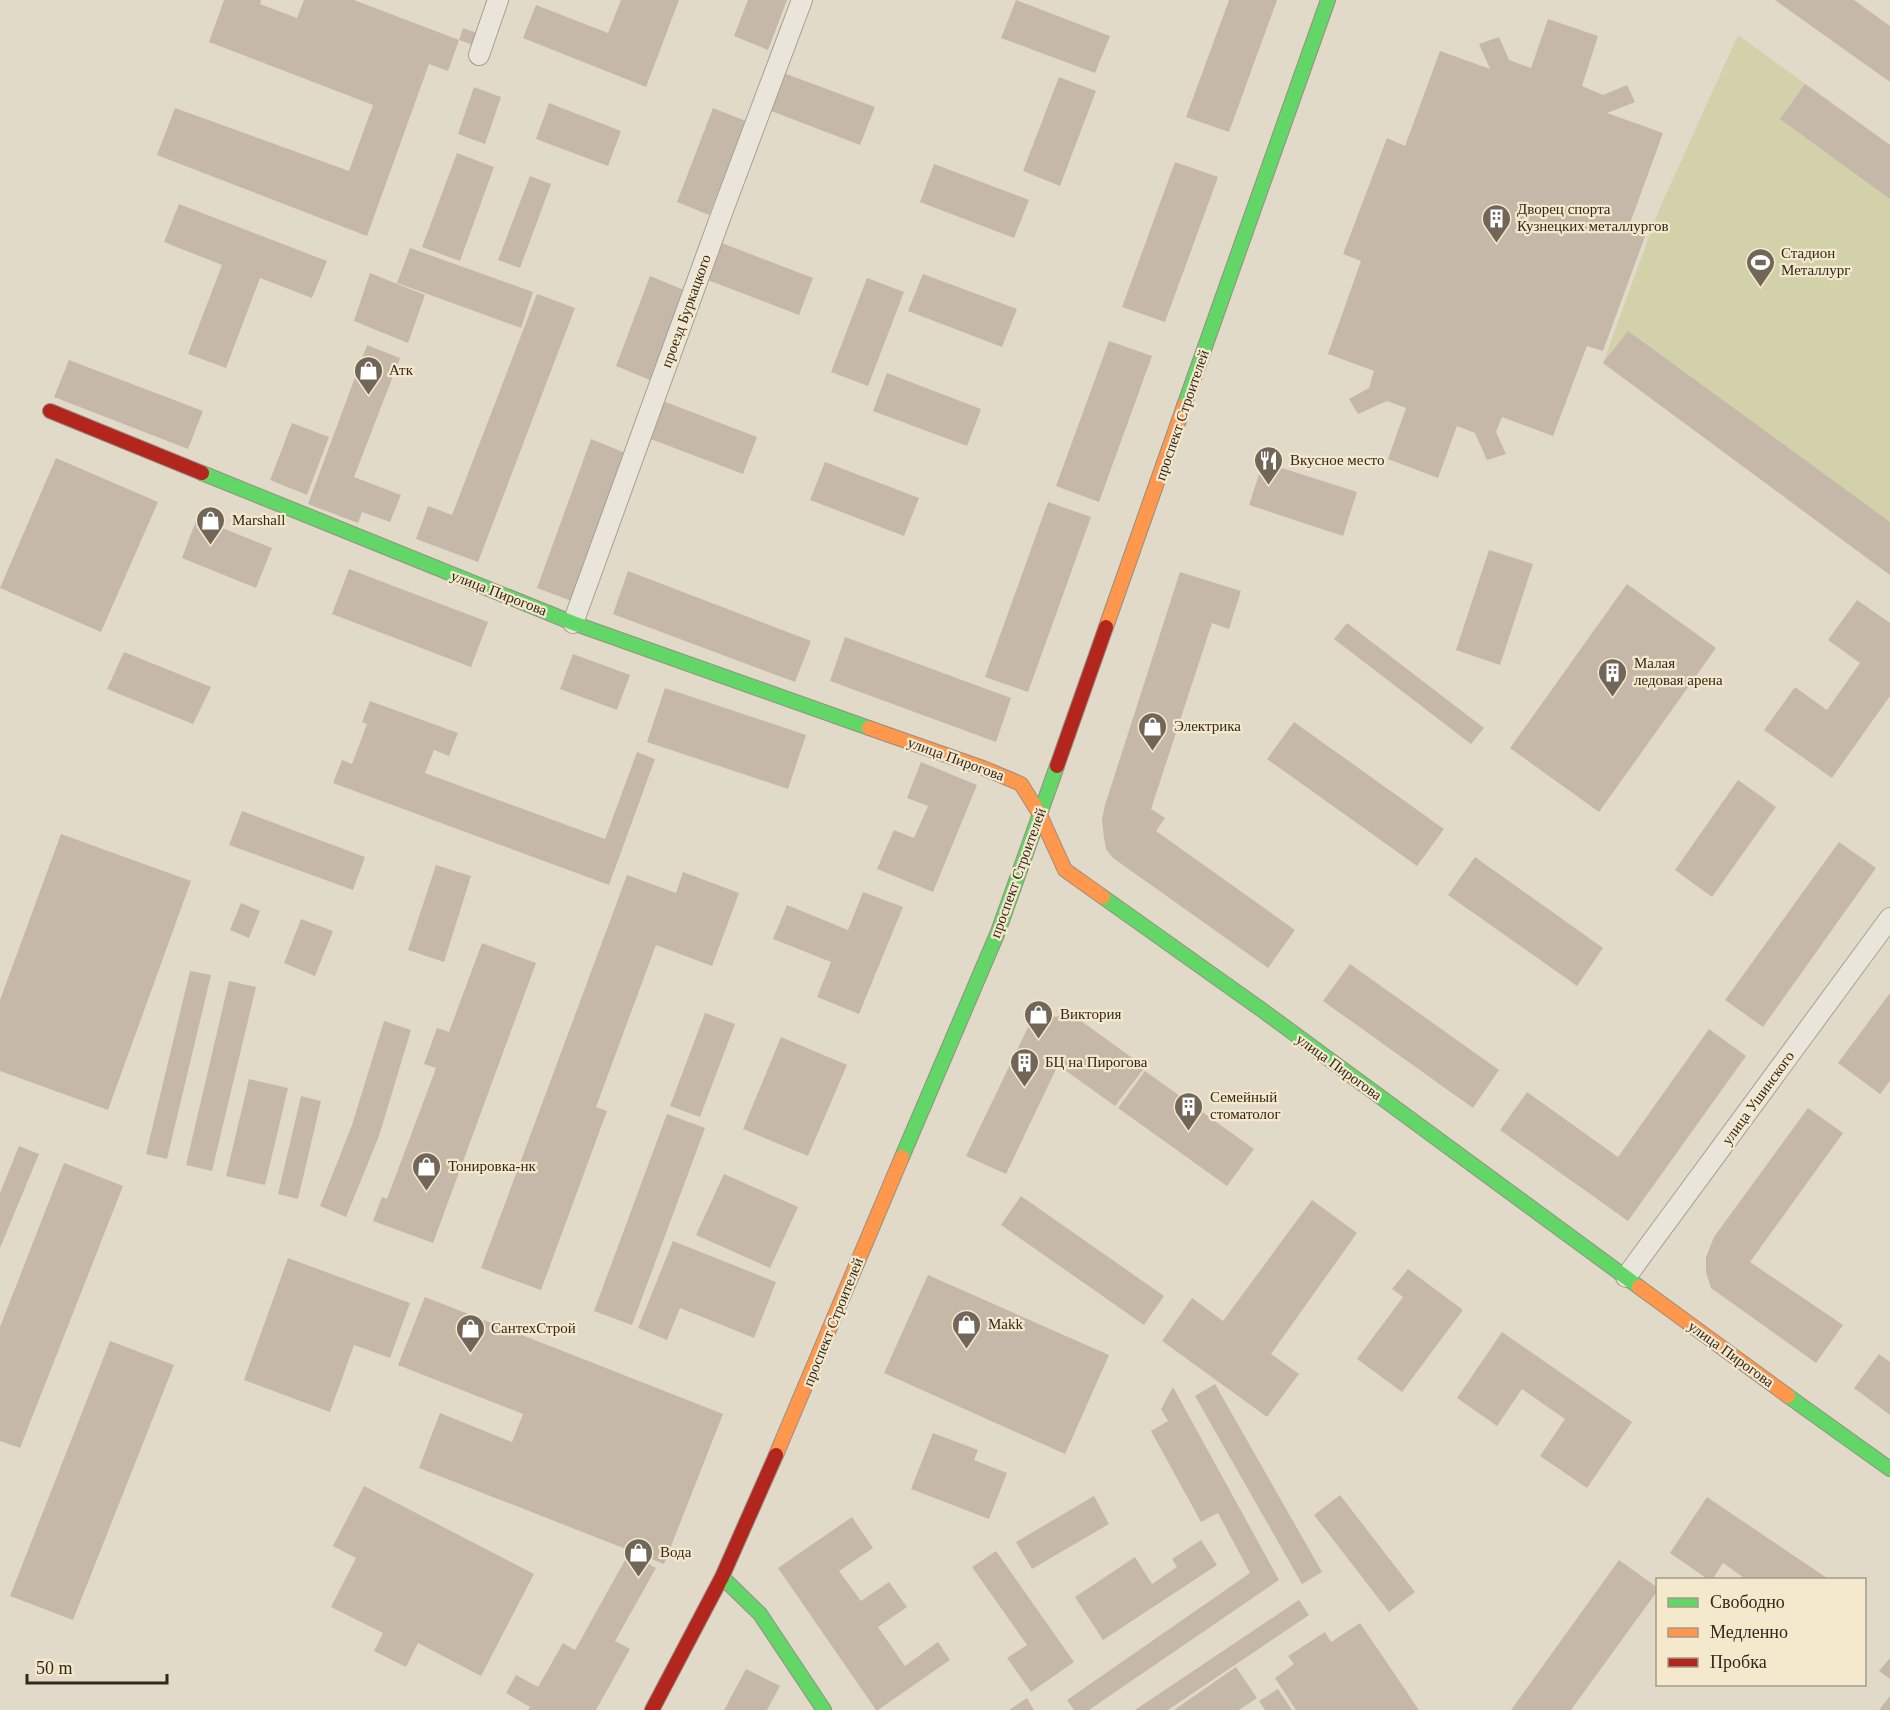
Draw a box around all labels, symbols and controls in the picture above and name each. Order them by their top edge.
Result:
place label: Дворец спорта Кузнецких металлургов [1517,201,1669,234]
building icon: Дворец спорта Кузнецких металлургов [1480,202,1512,244]
place label: Стадион Металлург [1781,245,1850,278]
sports icon: Стадион Металлург [1744,246,1776,288]
street label: проезд Буркацкого [658,252,714,370]
street label: проспект Строителей [1152,348,1212,482]
shop icon: Атк [352,354,384,396]
place label: Атк [389,362,414,378]
restaurant icon: Вкусное место [1253,444,1285,486]
place label: Вкусное место [1290,452,1384,468]
shop icon: Marshall [195,504,227,546]
place label: Marshall [232,512,285,528]
street label: улица Пирогова [449,567,550,619]
place label: Малая ледовая арена [1634,655,1723,688]
building icon: Малая ледовая арена [1597,656,1629,698]
shop icon: Электрика [1137,710,1169,752]
place label: Электрика [1174,718,1241,734]
street label: улица Пирогова [906,734,1007,784]
street label: проспект Строителей [987,806,1049,940]
shop icon: Виктория [1023,998,1055,1040]
place label: Виктория [1060,1006,1122,1022]
street label: улица Пирогова [1293,1031,1385,1103]
building icon: БЦ на Пирогова [1008,1046,1040,1088]
street label: улица Ушинского [1719,1048,1797,1148]
place label: БЦ на Пирогова [1045,1054,1148,1070]
place label: Семейный стоматолог [1210,1089,1281,1122]
building icon: Семейный стоматолог [1173,1090,1205,1132]
shop icon: Тонировка-нк [411,1150,443,1192]
place label: Тонировка-нк [448,1158,536,1174]
street label: проспект Строителей [800,1255,866,1389]
shop icon: Makk [951,1308,983,1350]
shop icon: СантехСтрой [454,1312,486,1354]
place label: Makk [988,1316,1023,1332]
street label: улица Пирогова [1685,1318,1777,1390]
place label: СантехСтрой [491,1320,576,1336]
shop icon: Вода [623,1536,655,1578]
place label: Вода [660,1544,692,1560]
legend [1656,1578,1866,1686]
text: Свободно [1710,1592,1785,1612]
text: Медленно [1710,1622,1788,1642]
scale bar [27,1647,166,1685]
text: Пробка [1710,1652,1767,1672]
text: 50 m [36,1658,73,1678]

